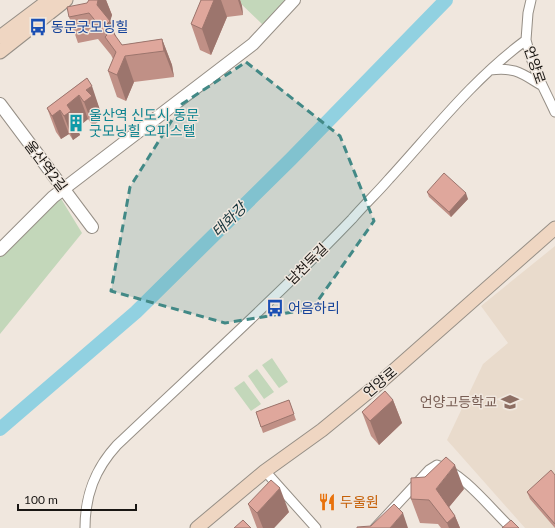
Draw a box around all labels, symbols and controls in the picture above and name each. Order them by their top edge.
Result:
bus stop icon: 동문굿모닝힐 [28,17,48,37]
place label: 동문굿모닝힐 [51,18,128,35]
street label: 언양로 [521,44,550,86]
place label: 울산역 신도시 동문 굿모닝힐 오피스텔 [89,106,199,139]
building icon: 울산역 신도시 동문 굿모닝힐 오피스텔 [66,113,86,133]
street label: 울산역2길 [22,137,71,195]
water label: 태화강 [207,197,251,240]
street label: 남천둑길 [282,239,331,288]
bus stop icon: 어음하리 [265,298,285,318]
place label: 어음하리 [288,299,340,316]
street label: 언양로 [359,363,400,401]
school or university icon: 언양고등학교 [500,392,520,412]
place label: 언양고등학교 [420,393,497,410]
scale bar [18,486,136,512]
text: 100 m [24,492,58,507]
restaurant icon: 두울원 [317,492,337,512]
place label: 두울원 [340,493,379,510]

